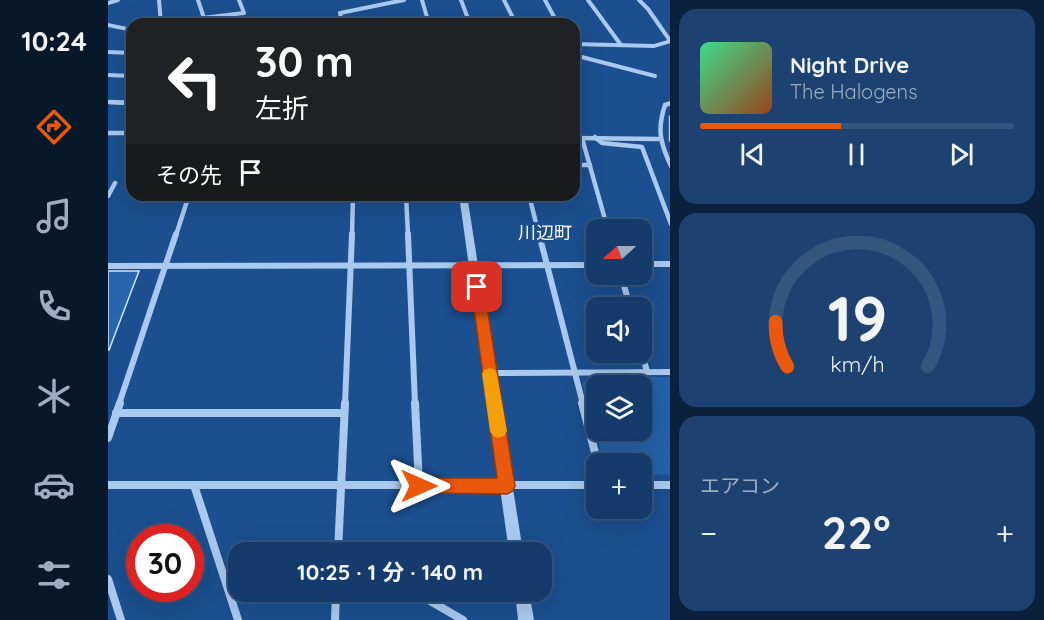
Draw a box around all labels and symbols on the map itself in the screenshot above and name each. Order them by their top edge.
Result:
north arrow [586,219,652,285]
district label: 川辺町 [518,221,572,244]
pin [451,261,502,312]
position arrow [387,454,451,518]
speed limit sign: 30 [126,524,204,602]

